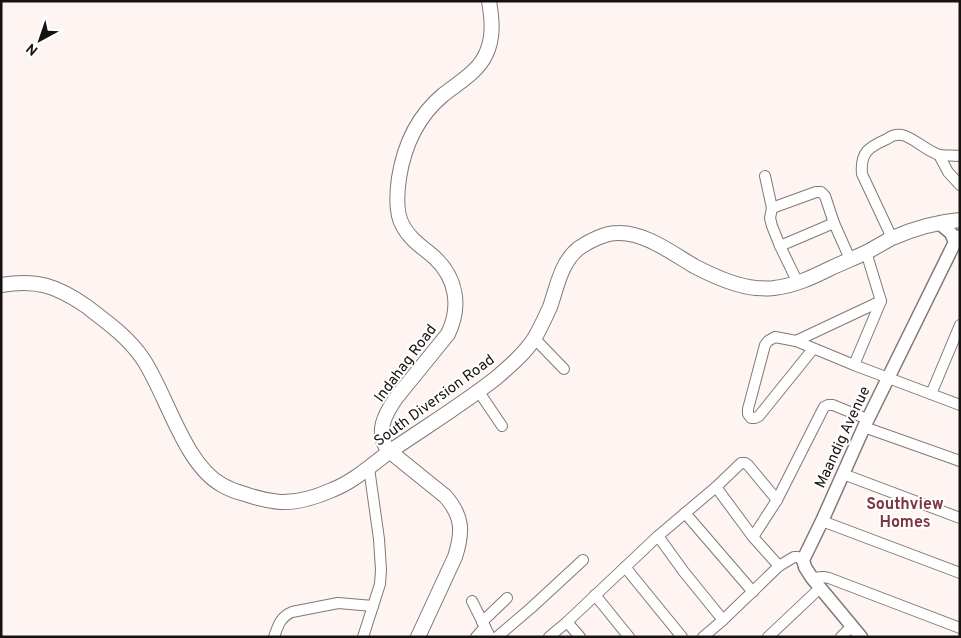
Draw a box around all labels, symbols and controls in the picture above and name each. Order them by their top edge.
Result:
north arrow [15,15,65,65]
text: N [23,39,42,59]
street label: Indahag Road [371,321,442,407]
street label: South Diversion Road [371,351,499,451]
street label: Maandig Avenue [811,384,875,492]
district label: Southview Homes [866,495,944,533]

